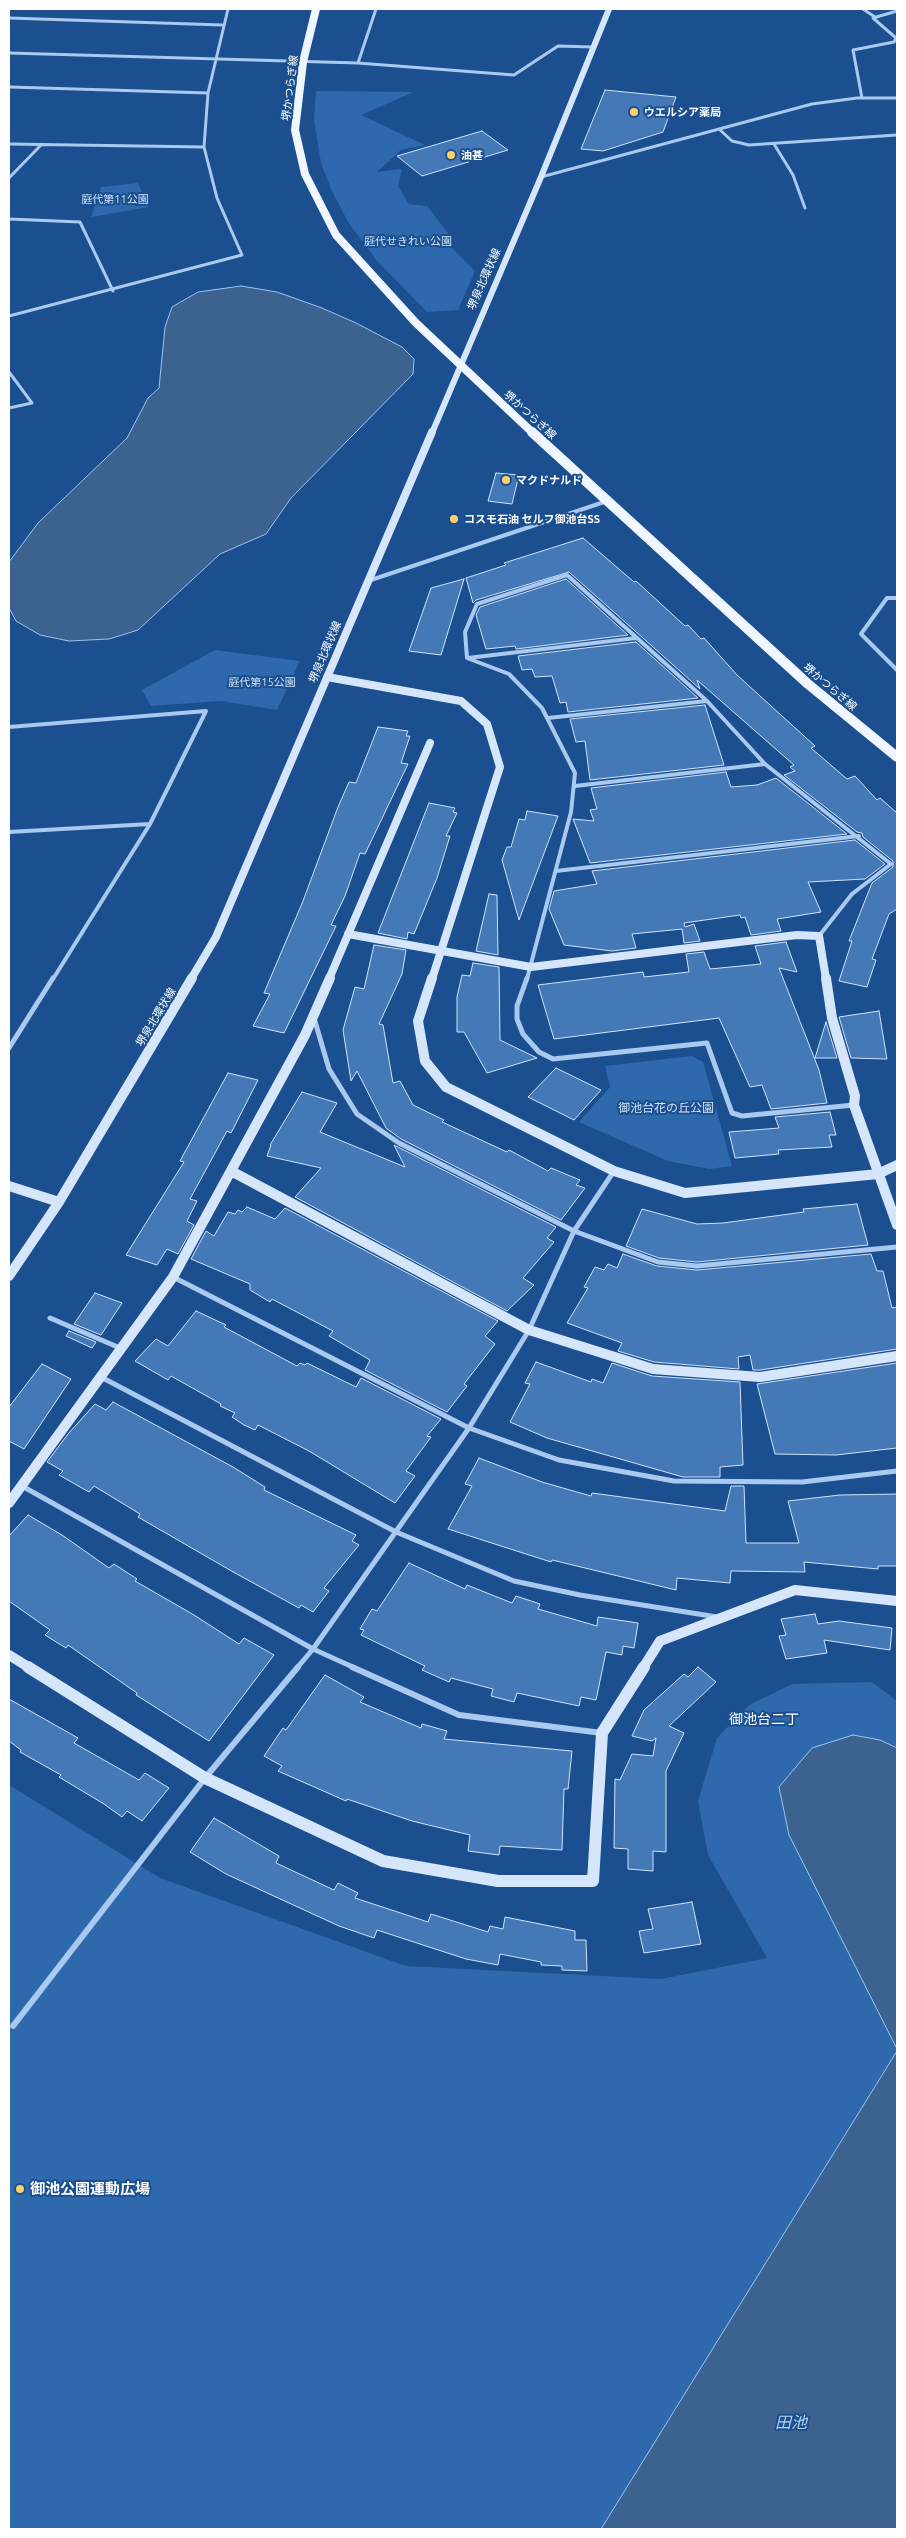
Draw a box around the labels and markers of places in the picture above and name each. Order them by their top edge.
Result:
place label: ウエルシア薬局 [644,105,721,119]
marker: ウエルシア薬局 [628,106,640,118]
place label: 油甚 [461,148,483,162]
marker: 油甚 [445,149,457,161]
place label: マクドナルド [516,473,582,487]
marker: マクドナルド [500,474,512,486]
place label: コスモ石油 セルフ御池台SS [464,512,600,526]
marker: コスモ石油 セルフ御池台SS [448,513,460,525]
place label: 御池公園運動広場 [30,2180,150,2198]
marker: 御池公園運動広場 [14,2183,26,2195]

